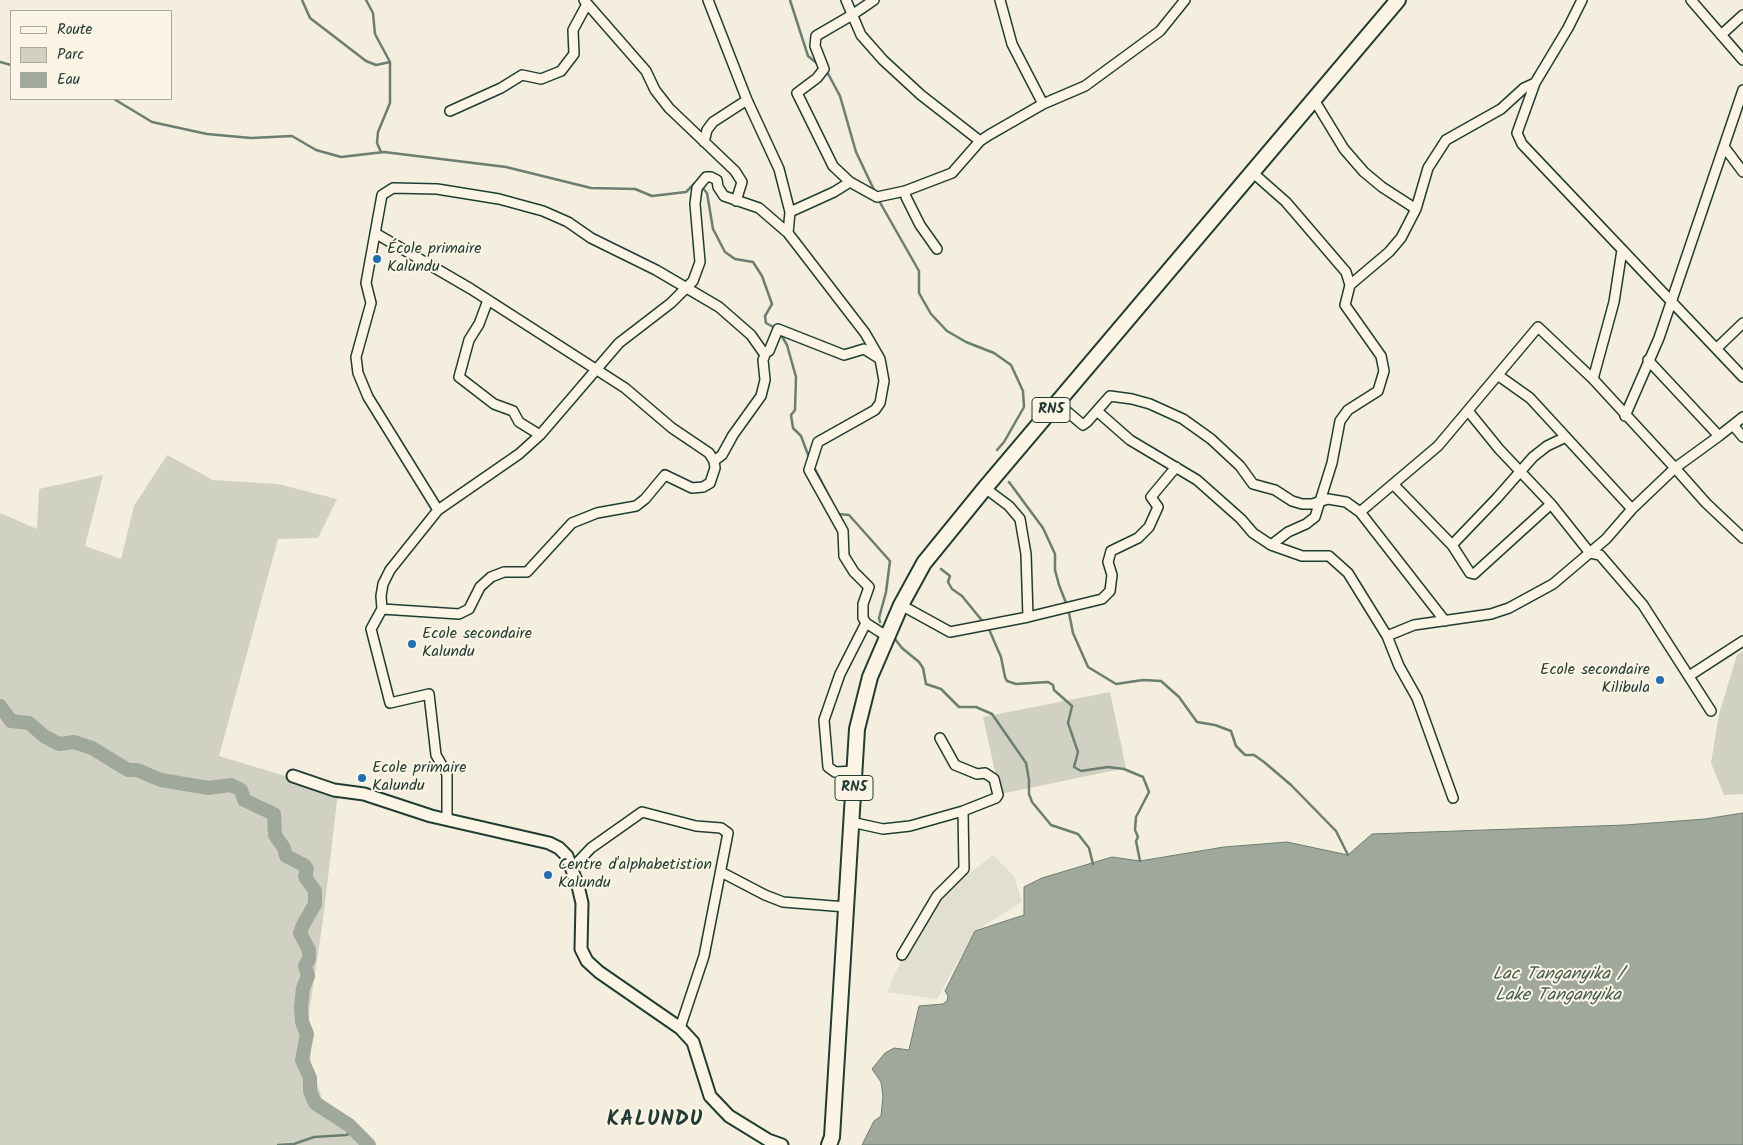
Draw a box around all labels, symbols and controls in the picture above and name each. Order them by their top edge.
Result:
legend [10,10,172,100]
text: Route [57,18,92,42]
text: Parc [57,43,84,67]
text: Eau [57,68,80,92]
place label: École primaire Kalundu [387,240,482,278]
marker: École primaire Kalundu [371,253,383,265]
road number: RN5 [1032,398,1070,422]
place label: Ecole secondaire Kalundu [422,625,532,663]
marker: Ecole secondaire Kalundu [406,638,418,650]
place label: Ecole secondaire Kilibula [1540,661,1650,699]
marker: Ecole secondaire Kilibula [1654,674,1666,686]
place label: Ecole primaire Kalundu [372,759,467,797]
marker: Ecole primaire Kalundu [356,772,368,784]
road number: RN5 [835,776,873,800]
place label: Centre d'alphabetistion Kalundu [558,856,712,894]
marker: Centre d'alphabetistion Kalundu [542,869,554,881]
water label: Lac Tanganyika / Lake Tanganyika [1493,965,1623,1008]
district label: KALUNDU [606,1108,704,1134]

